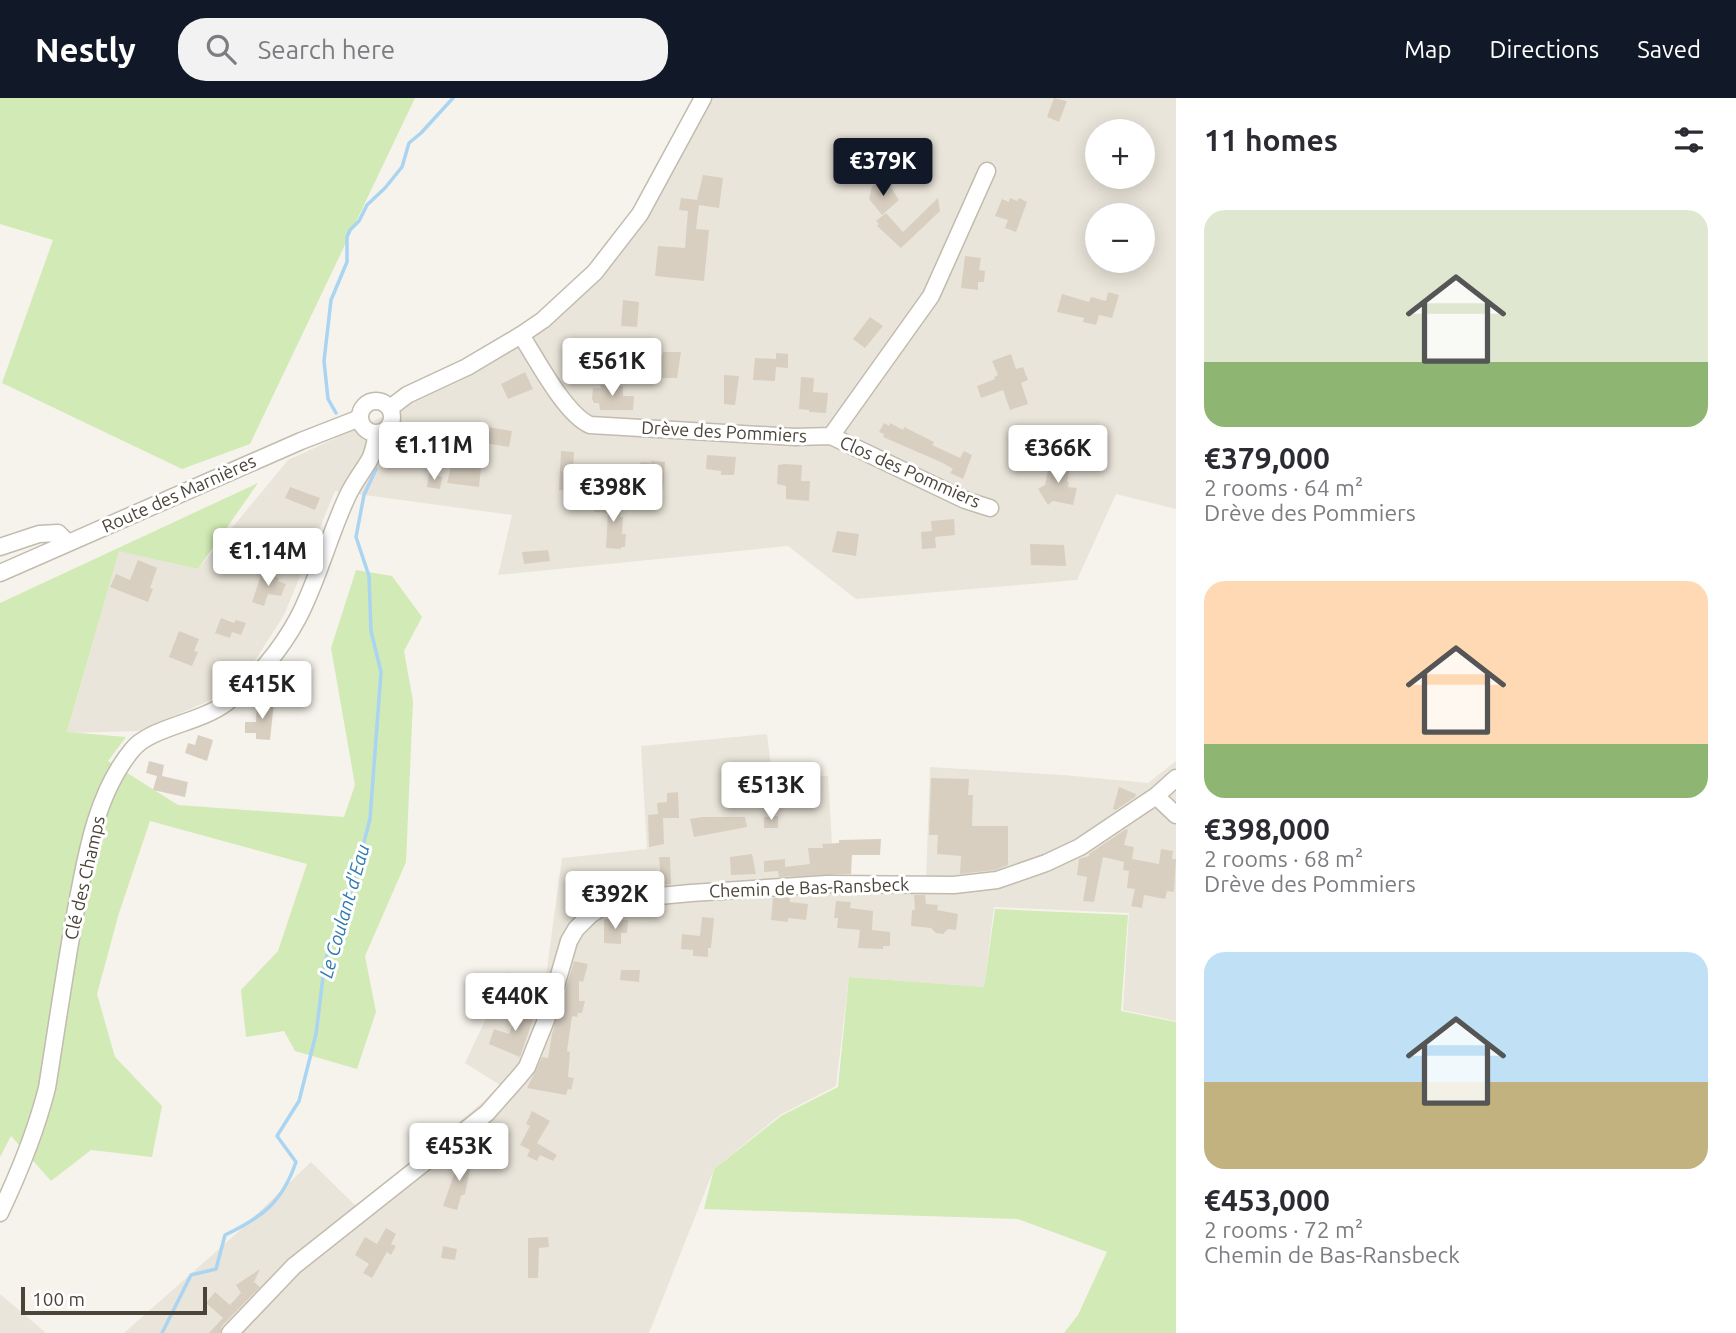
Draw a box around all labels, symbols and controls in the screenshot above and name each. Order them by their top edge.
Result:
search box [178,18,668,81]
icon: search [202,30,240,68]
text: Nestly [35,31,136,68]
text: Search here [258,35,395,64]
text: Map [1404,36,1451,63]
text: Directions [1489,36,1599,63]
text: Saved [1637,36,1701,63]
map controls [1085,119,1155,273]
button: + [1085,119,1155,189]
icon: filters [1670,121,1708,159]
text: 11 homes [1204,123,1338,157]
pin: €379K [834,139,932,198]
text: €379K [849,148,917,173]
button: − [1085,203,1155,273]
icon: home [1393,256,1519,382]
pin: €561K [563,338,661,398]
text: €561K [578,348,646,373]
street label: Drève des Pommiers [641,417,808,445]
pin: €1.11M [377,422,491,482]
pin: €366K [1009,426,1107,485]
street label: Clos des Pommiers [837,431,984,511]
text: €1.11M [395,432,473,457]
text: €366K [1024,435,1092,460]
text: €379,000 [1204,441,1330,475]
street label: Route des Marnières [99,450,259,536]
pin: €398K [564,464,662,524]
text: €398K [579,474,647,499]
text: 2 rooms · 64 m² [1204,475,1363,500]
text: Drève des Pommiers [1204,500,1416,525]
pin: €1.14M [211,528,325,588]
text: €1.14M [229,538,307,563]
icon: home [1393,627,1519,753]
pin: €415K [213,662,311,721]
text: €415K [228,671,296,696]
pin: €513K [722,762,820,822]
text: €513K [737,772,805,797]
text: €398,000 [1204,812,1330,846]
street label: Clé des Champs [60,814,108,942]
water label: Le Coulant d'Eau [314,842,374,980]
text: 2 rooms · 68 m² [1204,846,1363,871]
text: Drève des Pommiers [1204,871,1416,896]
pin: €392K [566,872,664,931]
street label: Chemin de Bas-Ransbeck [709,874,909,900]
text: €392K [581,881,649,906]
pin: €440K [466,974,564,1033]
text: €440K [481,983,549,1008]
icon: home [1393,998,1519,1124]
pin: €453K [410,1124,508,1183]
text: €453K [425,1133,493,1158]
text: €453,000 [1204,1183,1330,1217]
text: 2 rooms · 72 m² [1204,1217,1363,1242]
text: Chemin de Bas-Ransbeck [1204,1242,1460,1267]
scale bar [21,1284,206,1316]
text: 100 m [32,1288,85,1310]

